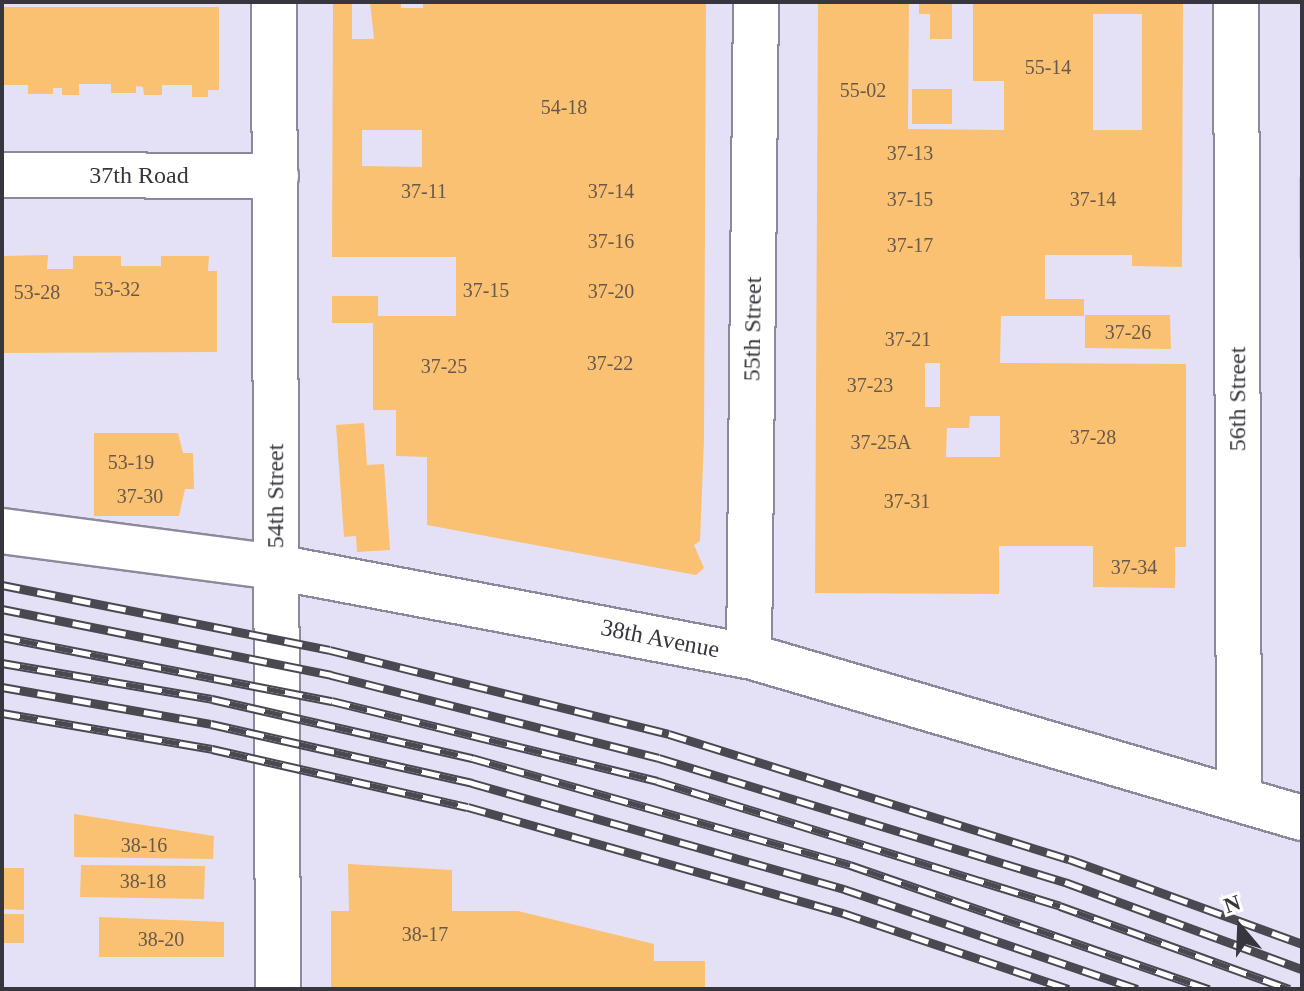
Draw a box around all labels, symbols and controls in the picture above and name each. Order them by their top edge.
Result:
house number: 55-14 [1025,55,1071,79]
house number: 55-02 [840,78,886,102]
house number: 54-18 [541,95,587,119]
house number: 37-13 [887,141,933,165]
street label: 37th Road [89,162,189,190]
house number: 37-11 [401,179,447,203]
house number: 37-14 [588,179,634,203]
house number: 37-15 [887,187,933,211]
house number: 37-14 [1070,187,1116,211]
house number: 37-16 [588,229,634,253]
house number: 37-17 [887,233,933,257]
street label: 55th Street [738,276,768,382]
house number: 53-32 [94,277,140,301]
house number: 37-15 [463,278,509,302]
house number: 37-20 [588,279,634,303]
house number: 53-28 [14,280,60,304]
house number: 37-26 [1105,320,1151,344]
house number: 37-21 [885,327,931,351]
street label: 56th Street [1224,347,1252,451]
house number: 37-22 [587,351,633,375]
house number: 37-25 [421,354,467,378]
house number: 37-23 [847,373,893,397]
house number: 37-28 [1070,425,1116,449]
house number: 37-25A [850,430,912,454]
street label: 54th Street [262,444,290,548]
house number: 53-19 [108,450,154,474]
house number: 37-30 [117,484,163,508]
house number: 37-31 [884,489,930,513]
house number: 37-34 [1111,555,1157,579]
street label: 38th Avenue [598,613,722,665]
house number: 38-16 [121,833,167,857]
house number: 38-18 [120,869,166,893]
north arrow [1200,887,1280,967]
text: N [1220,889,1244,918]
house number: 38-17 [402,922,448,946]
house number: 38-20 [138,927,184,951]

